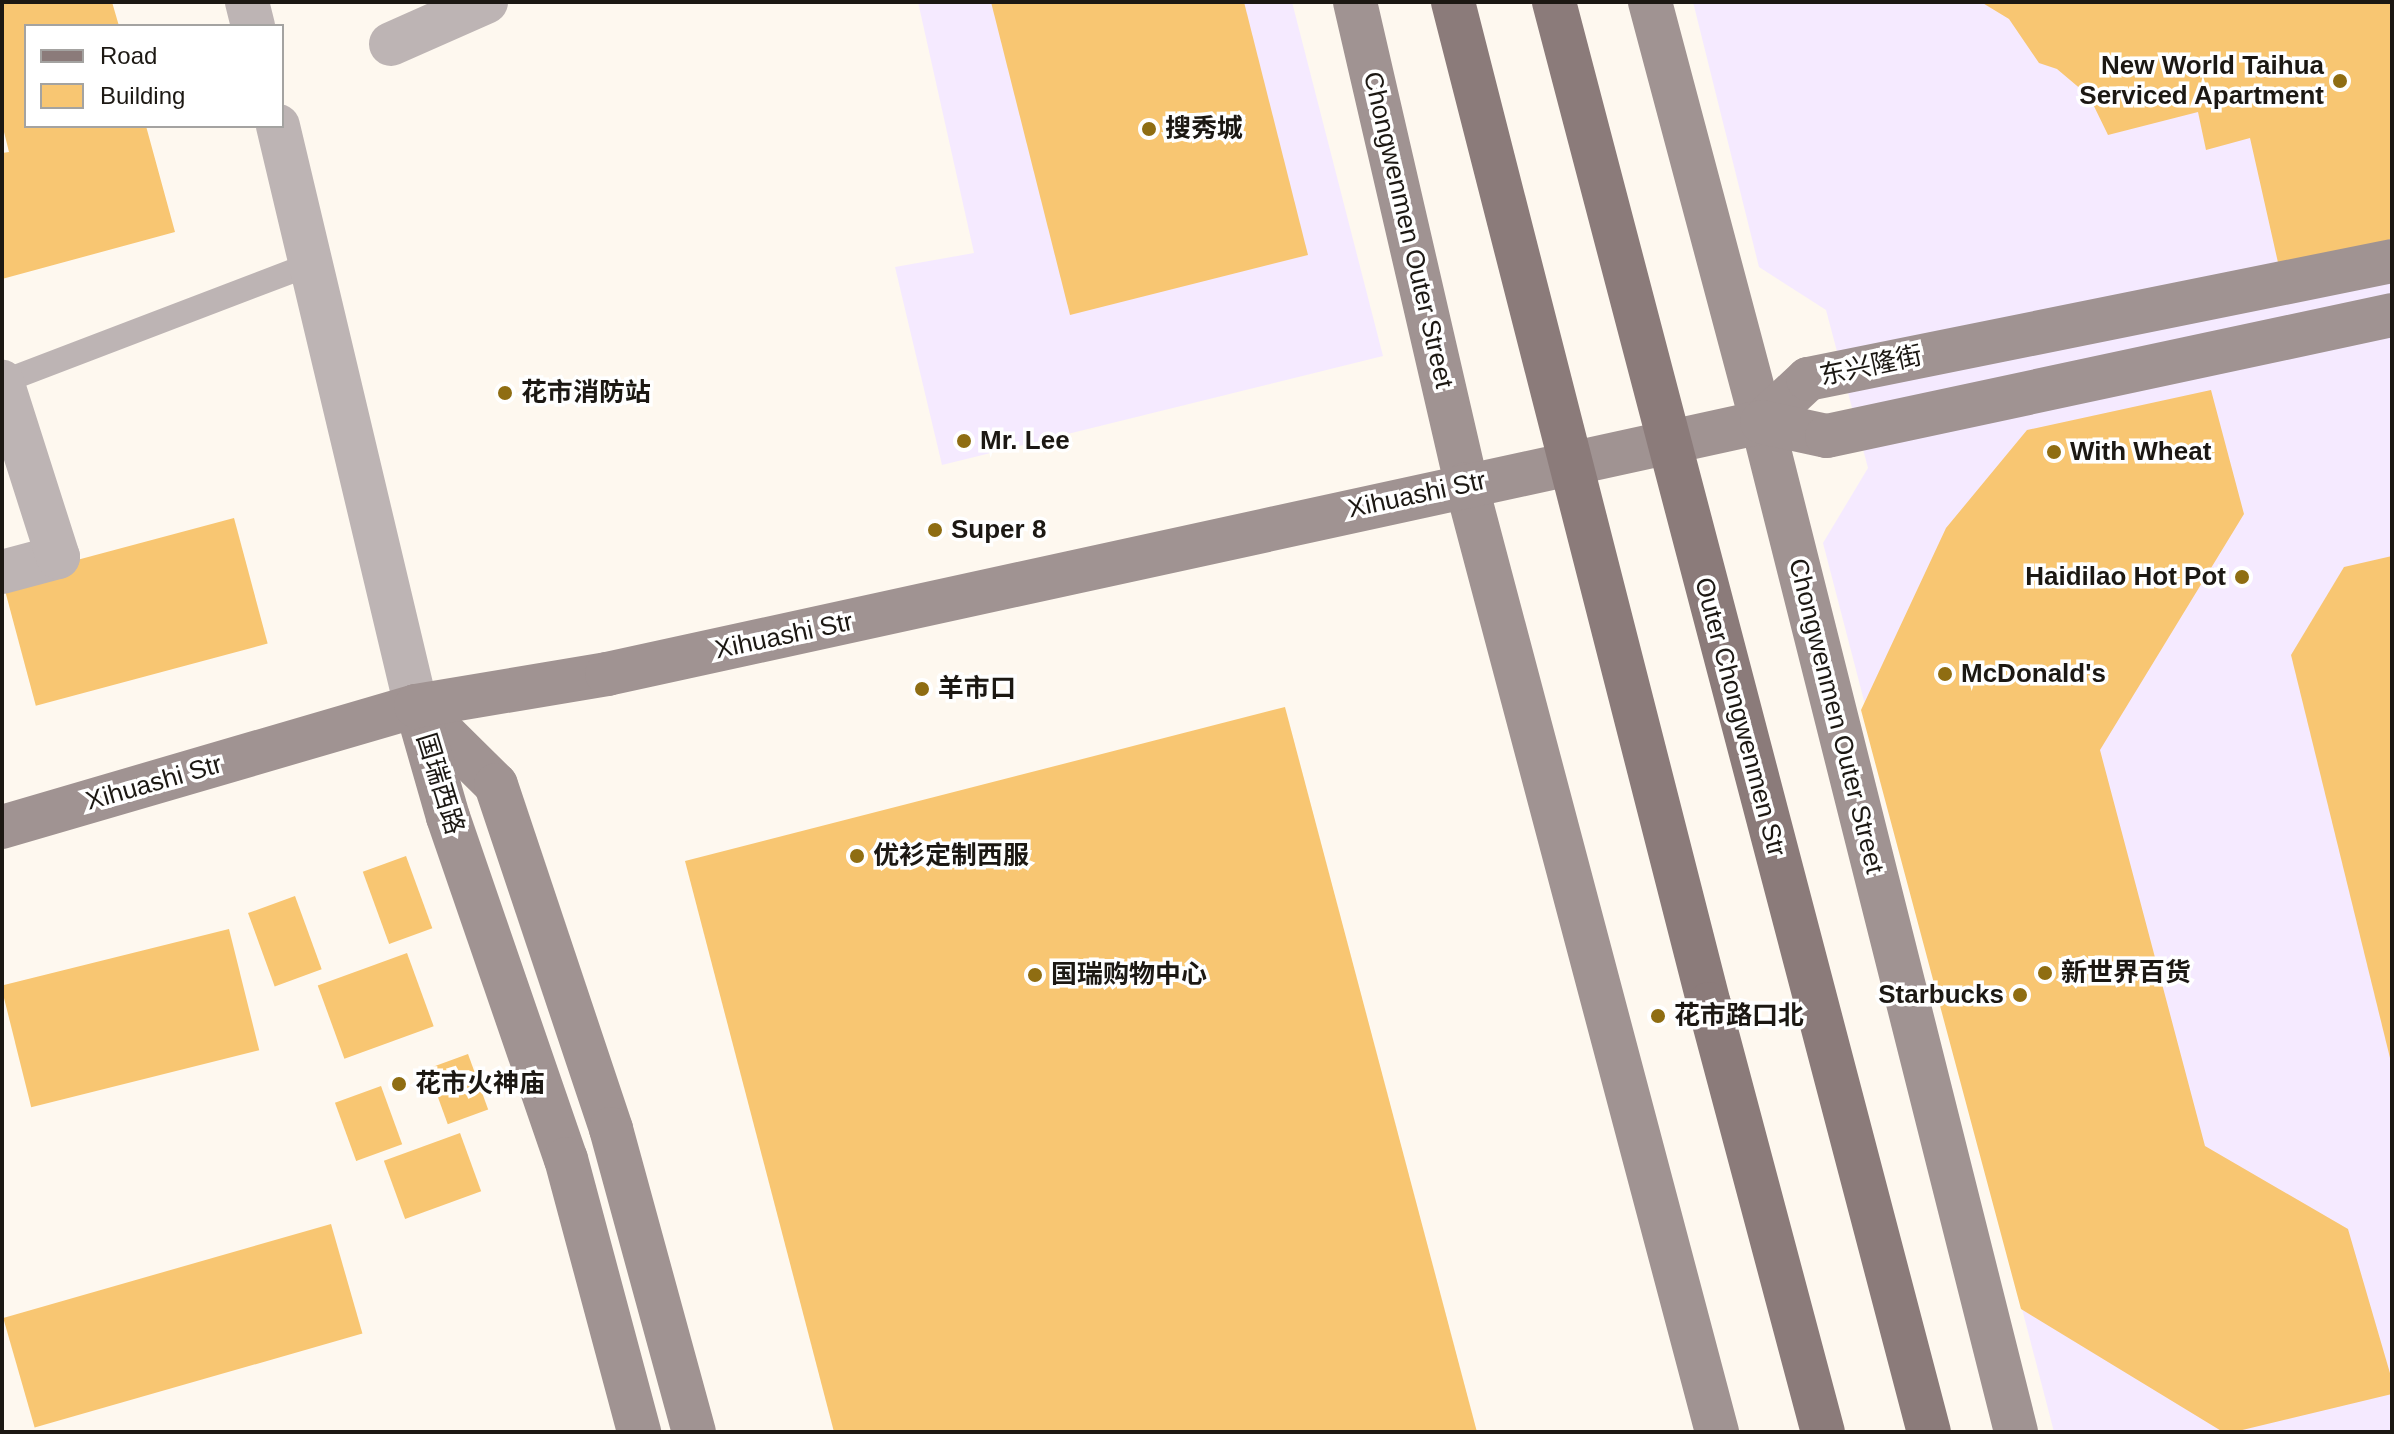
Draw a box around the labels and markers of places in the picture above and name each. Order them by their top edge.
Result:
place label: New World Taihua Serviced Apartment [2078,50,2324,112]
marker: New World Taihua Serviced Apartment [2331,72,2349,90]
place label: 搜秀城 [1165,113,1243,145]
marker: 搜秀城 [1140,120,1158,138]
place label: 花市消防站 [521,377,651,409]
marker: 花市消防站 [496,384,514,402]
place label: Mr. Lee [980,425,1070,457]
marker: Mr. Lee [955,432,973,450]
place label: With Wheat [2070,436,2211,468]
marker: With Wheat [2045,443,2063,461]
place label: Super 8 [951,514,1046,546]
marker: Super 8 [926,521,944,539]
place label: Haidilao Hot Pot [2025,561,2226,593]
marker: Haidilao Hot Pot [2233,568,2251,586]
place label: McDonald's [1961,658,2106,690]
marker: McDonald's [1936,665,1954,683]
place label: 羊市口 [938,673,1016,705]
marker: 羊市口 [913,680,931,698]
place label: 优衫定制西服 [873,840,1029,872]
marker: 优衫定制西服 [848,847,866,865]
place label: 新世界百货 [2061,957,2191,989]
place label: 国瑞购物中心 [1051,959,1207,991]
marker: 新世界百货 [2036,964,2054,982]
marker: 国瑞购物中心 [1026,966,1044,984]
place label: Starbucks [1878,979,2004,1011]
marker: Starbucks [2011,986,2029,1004]
place label: 花市路口北 [1674,1000,1804,1032]
marker: 花市路口北 [1649,1007,1667,1025]
place label: 花市火神庙 [415,1068,545,1100]
marker: 花市火神庙 [390,1075,408,1093]

